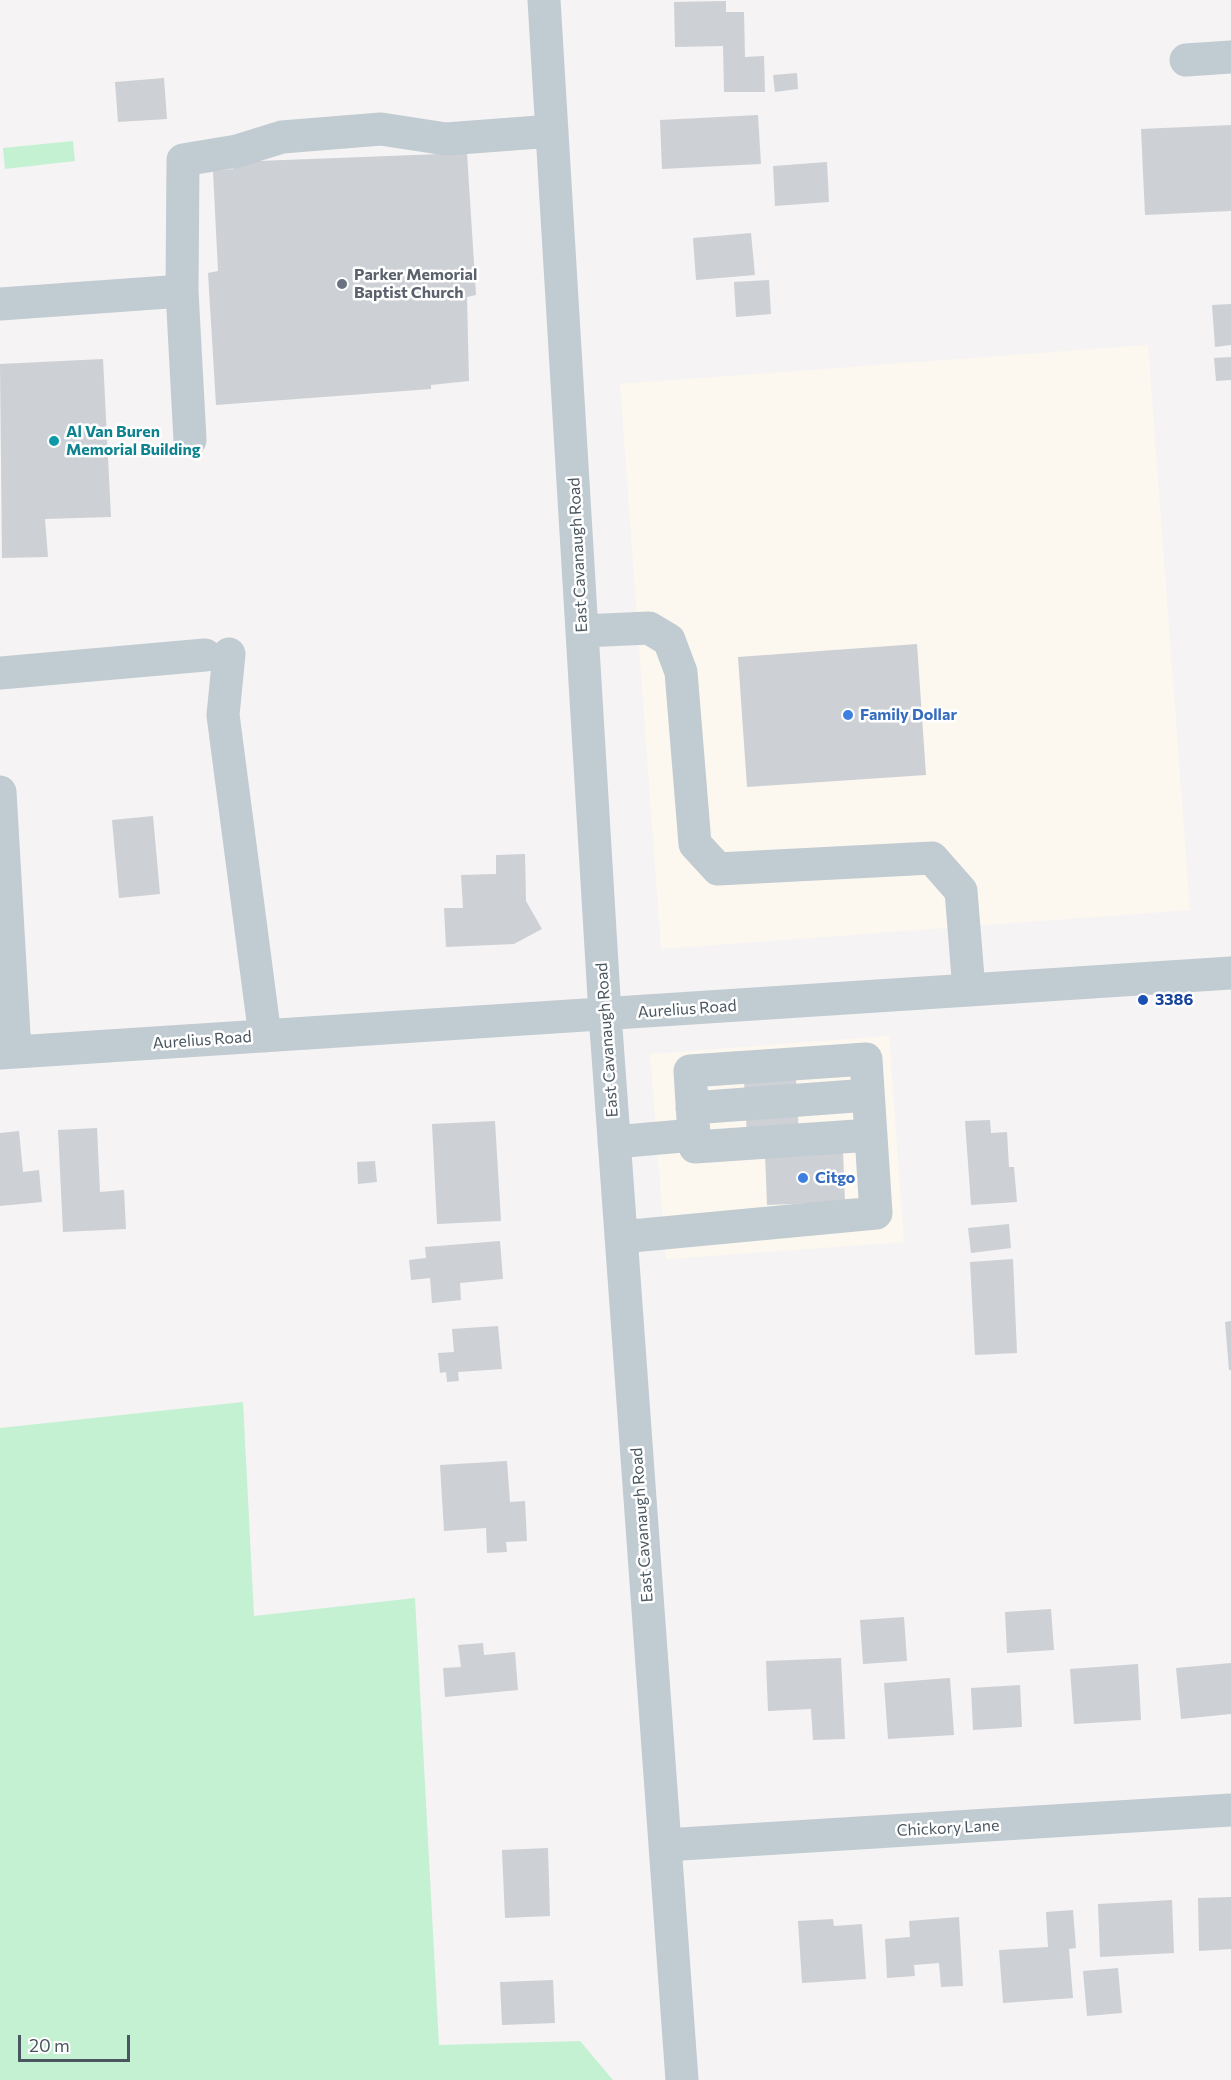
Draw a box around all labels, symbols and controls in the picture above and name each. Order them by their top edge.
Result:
place label: Parker Memorial Baptist Church [354,265,477,303]
marker: Parker Memorial Baptist Church [335,277,349,291]
place label: Al Van Buren Memorial Building [66,422,201,460]
marker: Al Van Buren Memorial Building [47,434,61,448]
street label: East Cavanaugh Road [564,477,592,633]
place label: Family Dollar [860,705,957,725]
marker: Family Dollar [841,708,855,722]
street label: East Cavanaugh Road [592,962,622,1118]
place label: 3386 [1155,990,1193,1010]
marker: 3386 [1136,993,1150,1007]
street label: Aurelius Road [637,996,737,1022]
street label: Aurelius Road [152,1027,252,1053]
place label: Citgo [815,1168,855,1188]
marker: Citgo [796,1171,810,1185]
street label: East Cavanaugh Road [627,1447,657,1603]
street label: Chickory Lane [896,1816,1000,1840]
scale bar [21,2023,134,2061]
text: 20 m [29,2034,70,2056]

